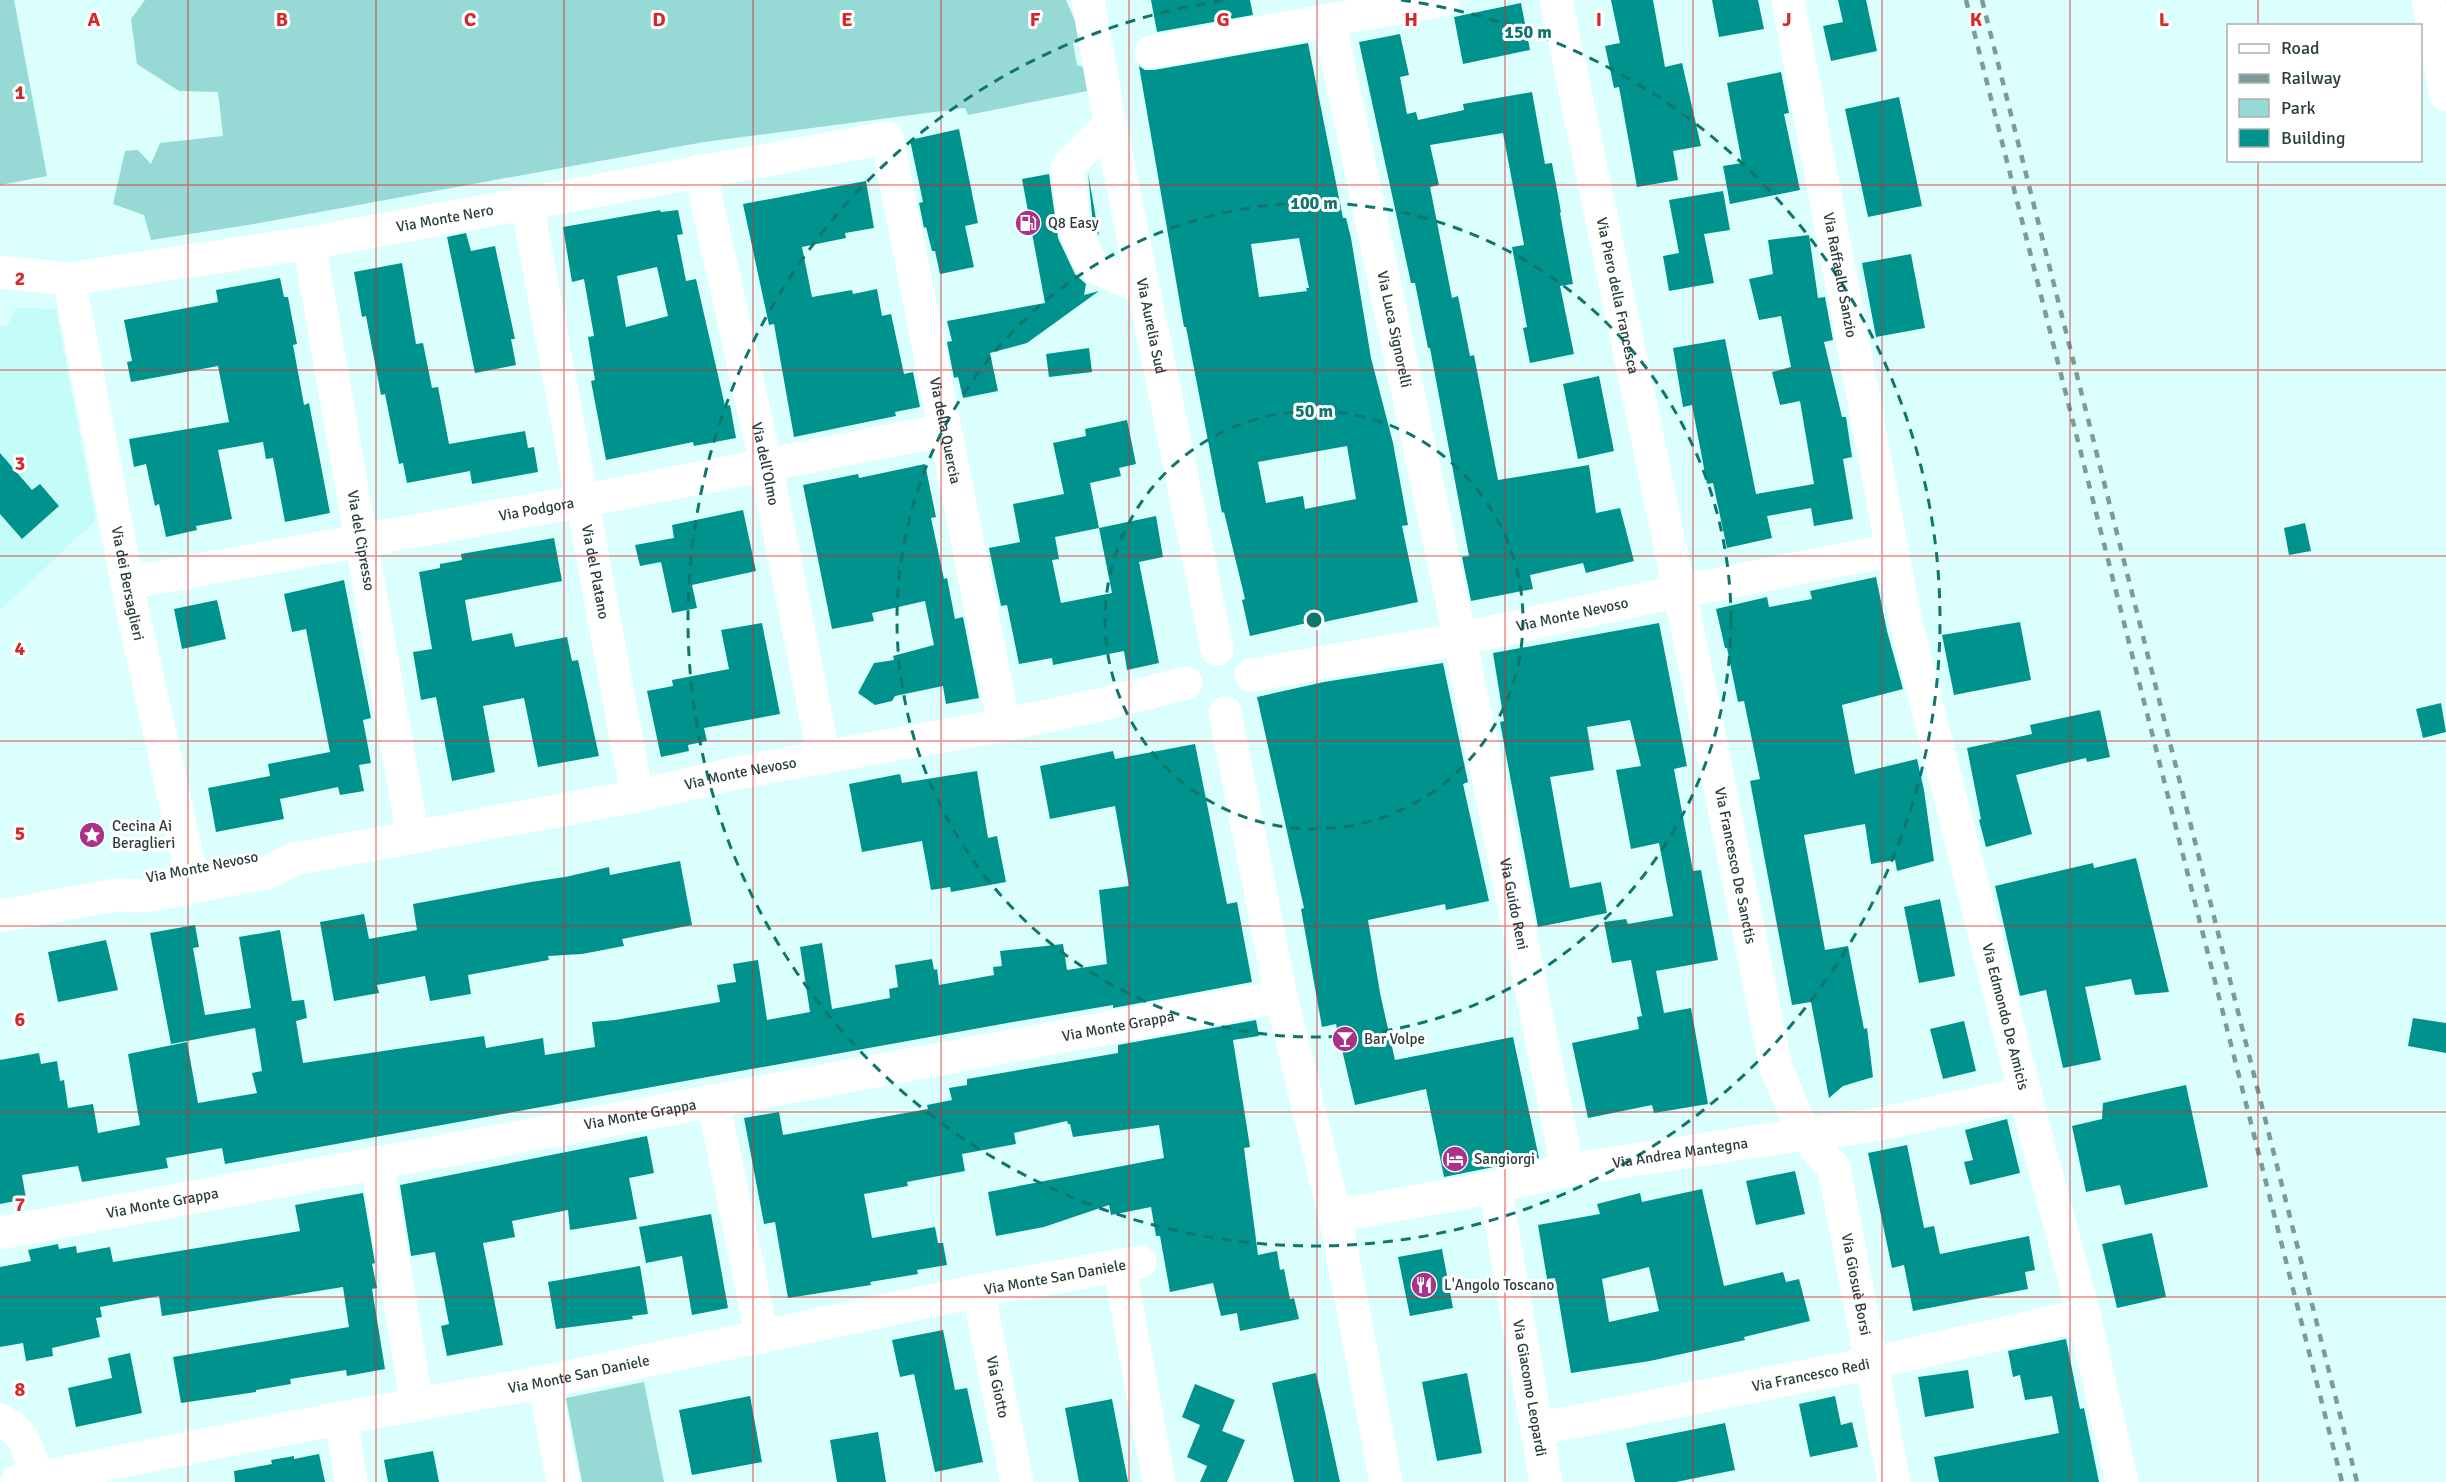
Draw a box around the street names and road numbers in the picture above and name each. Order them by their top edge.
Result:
street label: Via Monte Nero [395,201,495,236]
street label: Via Raffaello Sanzio [1819,211,1861,339]
street label: Via Piero della Francesca [1593,216,1643,376]
street label: Via Luca Signorelli [1373,269,1416,389]
street label: Via Aurelia Sud [1133,276,1170,376]
street label: Via della Quercia [926,376,965,486]
street label: Via dell'Olmo [748,421,783,507]
street label: Via del Cipresso [343,489,379,592]
street label: Via Podgora [497,494,576,525]
street label: Via del Platano [578,523,613,621]
street label: Via dei Bersaglieri [108,525,148,642]
street label: Via Monte Nevoso [1515,593,1630,635]
street label: Via Monte Nevoso [682,753,798,794]
street label: Via Francesco De Sanctis [1711,786,1760,946]
street label: Via Monte Nevoso [144,847,260,887]
street label: Via Guido Reni [1496,856,1532,951]
street label: Via Edmondo De Amicis [1978,941,2033,1092]
street label: Via Monte Grappa [1060,1007,1176,1045]
street label: Via Monte Grappa [582,1095,698,1134]
street label: Via Andrea Mantegna [1611,1134,1749,1172]
street label: Via Monte Grappa [105,1184,220,1222]
street label: Via Giosuè Borsi [1838,1232,1875,1337]
street label: Via Monte San Daniele [982,1256,1127,1299]
street label: Via Giacomo Leopardi [1509,1318,1550,1458]
street label: Via Monte San Daniele [507,1351,651,1397]
street label: Via Giotto [982,1354,1013,1420]
street label: Via Francesco Redi [1750,1355,1871,1395]

